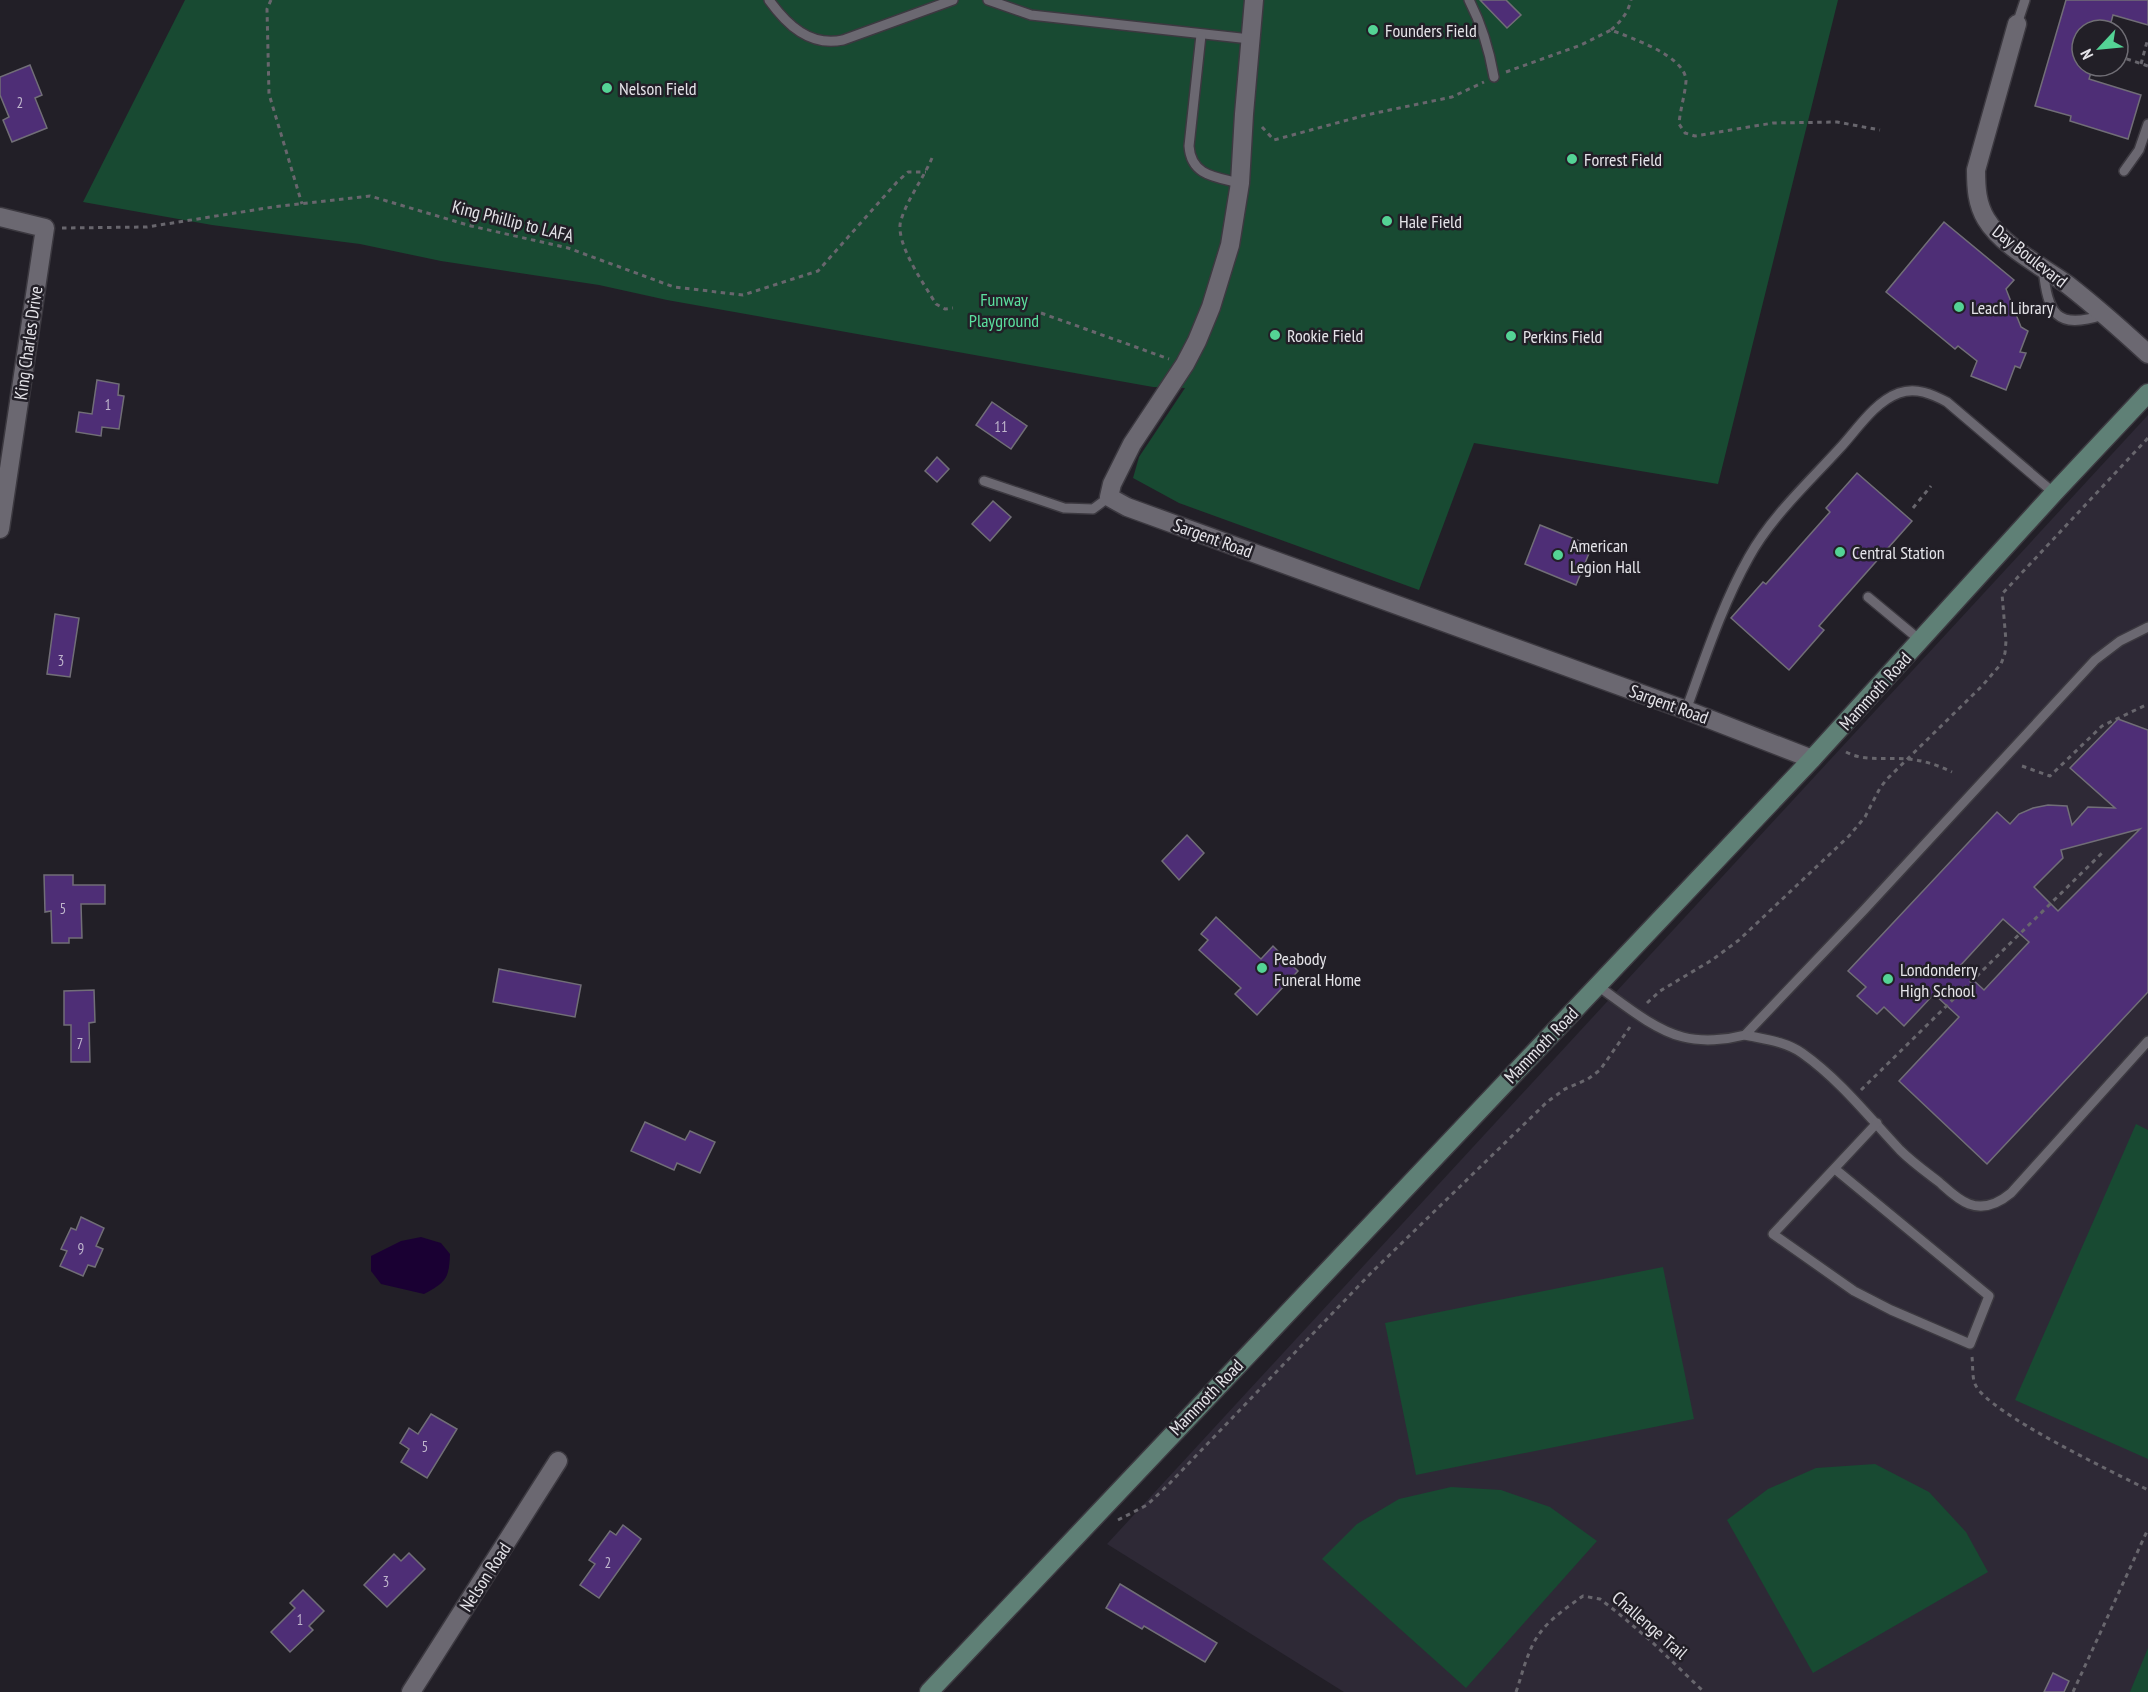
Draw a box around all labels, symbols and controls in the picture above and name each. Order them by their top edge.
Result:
north arrow [2070,18,2130,78]
place label: Founders Field [1385,19,1477,42]
marker: Founders Field [1366,23,1380,37]
text: N [2076,46,2097,63]
place label: Nelson Field [619,77,697,100]
marker: Nelson Field [600,81,614,95]
house number: 2 [17,93,23,112]
place label: Forrest Field [1584,148,1662,171]
marker: Forrest Field [1565,152,1579,166]
street label: King Phillip to LAFA [450,195,577,247]
place label: Hale Field [1399,210,1462,233]
marker: Hale Field [1380,214,1394,228]
street label: Day Boulevard [1988,220,2072,292]
street label: King Charles Drive [9,285,47,401]
park label: Funway Playground [969,288,1039,332]
place label: Leach Library [1971,296,2054,319]
marker: Leach Library [1952,300,1966,314]
place label: Rookie Field [1287,324,1363,347]
place label: Perkins Field [1523,325,1602,348]
marker: Rookie Field [1268,328,1282,342]
marker: Perkins Field [1504,329,1518,343]
house number: 1 [105,395,111,414]
house number: 11 [994,417,1008,436]
street label: Sargent Road [1170,513,1256,563]
place label: American Legion Hall [1570,534,1641,578]
place label: Central Station [1852,541,1945,564]
marker: Central Station [1833,545,1847,559]
marker: American Legion Hall [1551,548,1565,562]
street label: Mammoth Road [1834,647,1916,735]
house number: 3 [58,651,64,670]
street label: Sargent Road [1626,679,1712,729]
house number: 5 [60,899,66,918]
place label: Peabody Funeral Home [1274,947,1361,991]
place label: Londonderry High School [1900,958,1978,1002]
marker: Peabody Funeral Home [1255,961,1269,975]
marker: Londonderry High School [1881,972,1895,986]
street label: Mammoth Road [1499,1002,1583,1088]
house number: 7 [77,1034,83,1053]
house number: 9 [78,1239,84,1258]
street label: Mammoth Road [1164,1354,1248,1440]
house number: 5 [422,1437,428,1456]
street label: Nelson Road [454,1538,516,1616]
house number: 2 [605,1553,611,1572]
house number: 3 [383,1572,389,1591]
street label: Challenge Trail [1608,1586,1693,1665]
house number: 1 [297,1610,303,1629]

